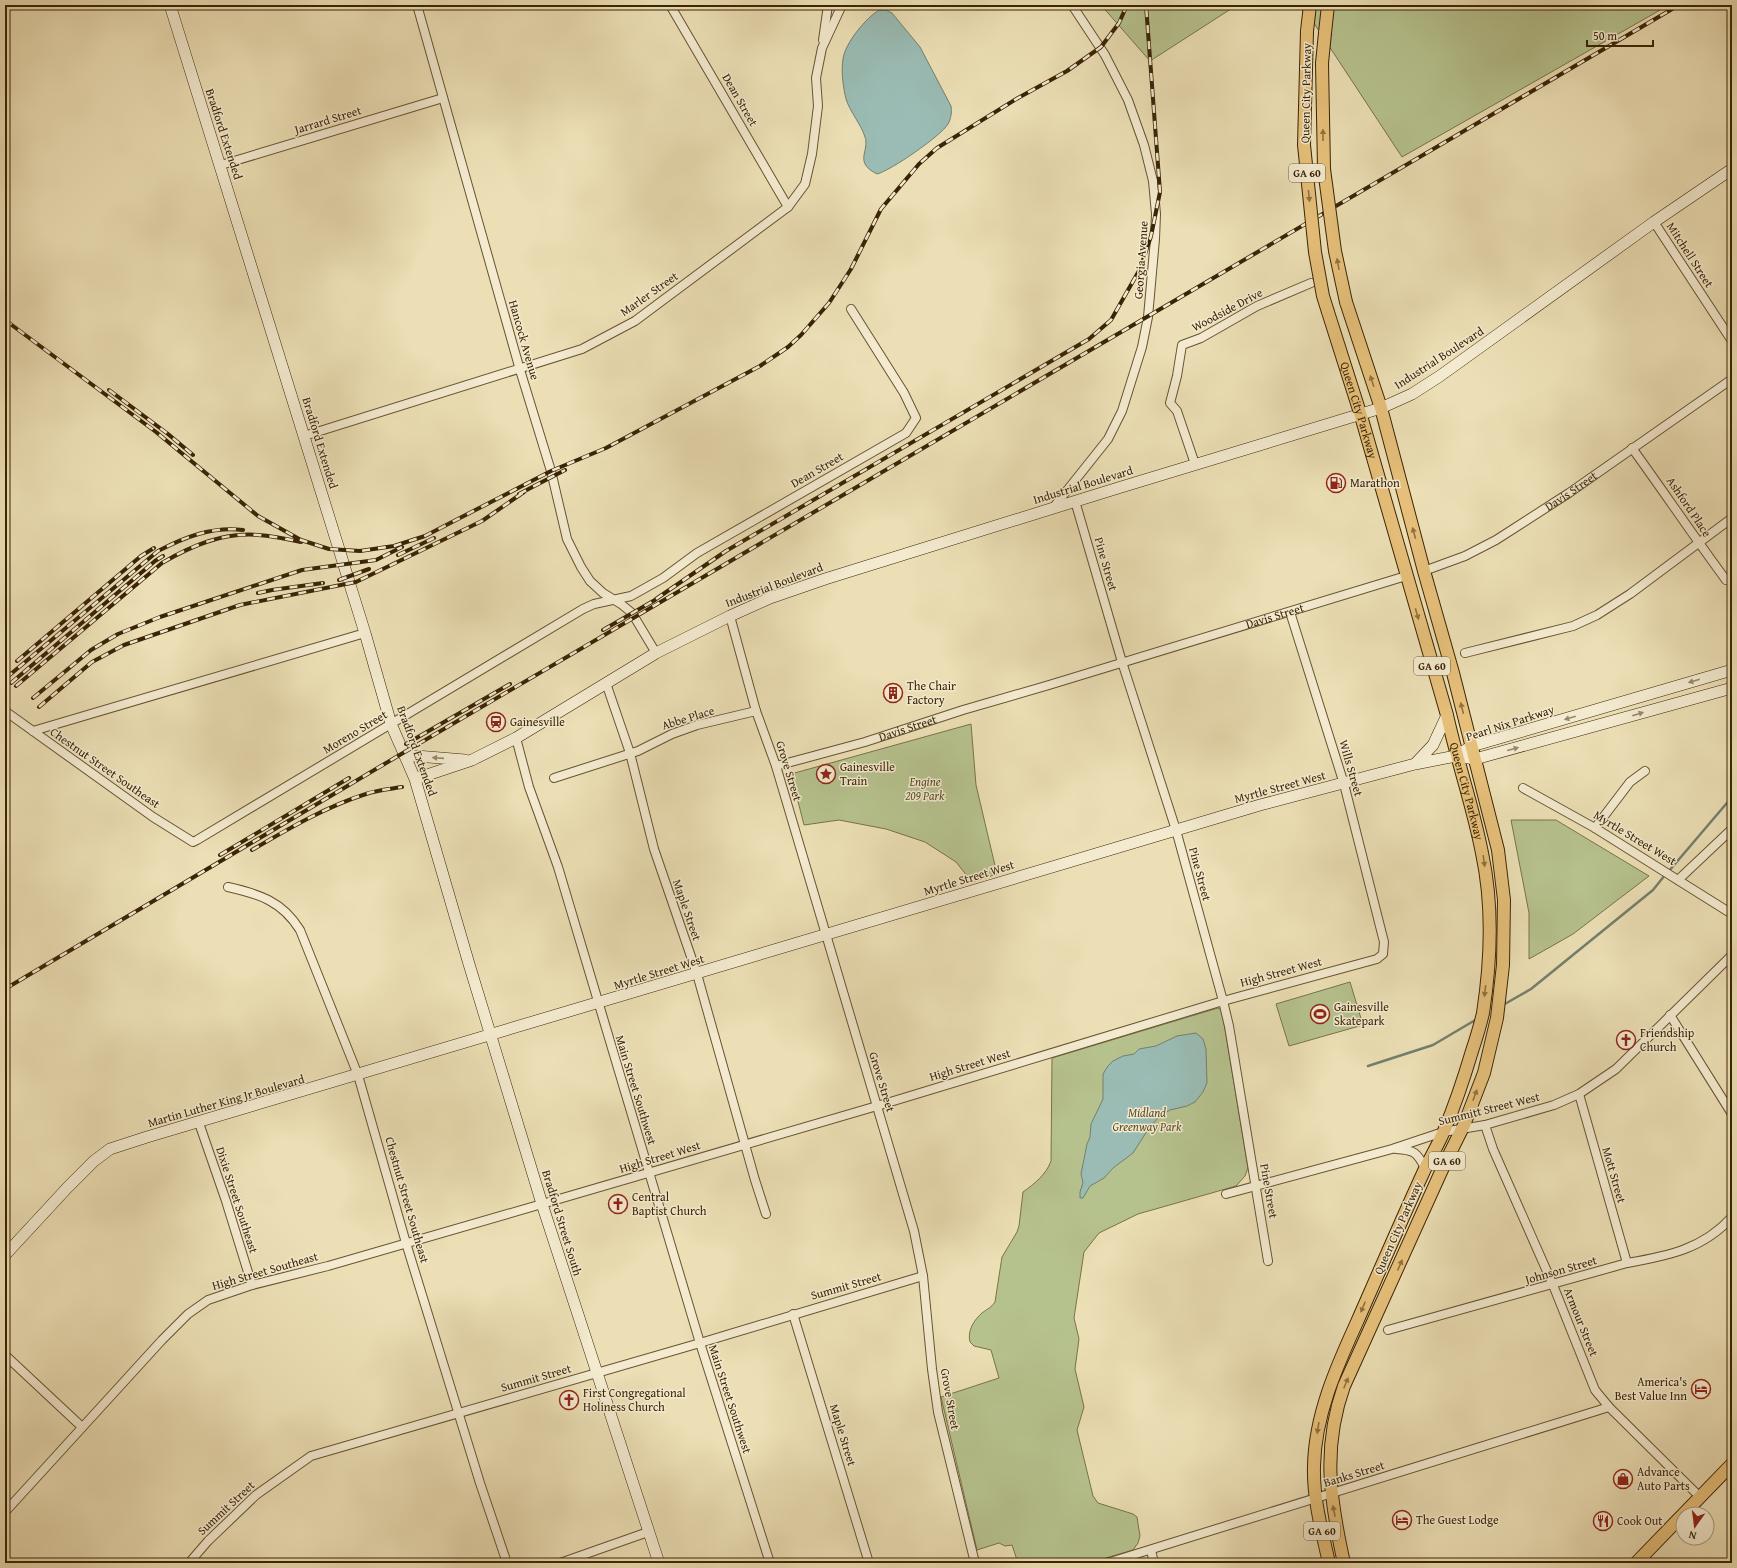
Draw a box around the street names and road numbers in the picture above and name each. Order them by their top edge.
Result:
street label: Queen City Parkway [1296,43,1315,143]
street label: Dean Street [718,70,763,130]
street label: Bradford Extended [202,86,247,182]
street label: Jarrard Street [290,101,364,138]
road number: GA 60 [1289,164,1325,182]
street label: Mitchell Street [1663,219,1718,291]
street label: Georgia Avenue [1129,220,1152,300]
street label: Marler Street [616,267,682,320]
street label: Woodside Drive [1188,284,1266,335]
street label: Hancock Avenue [505,298,544,382]
street label: Industrial Boulevard [1391,322,1487,393]
street label: Queen City Parkway [1336,360,1382,461]
street label: Bradford Extended [298,395,343,491]
street label: Dean Street [787,447,847,492]
street label: Industrial Boulevard [1031,461,1135,508]
street label: Davis Street [1541,466,1601,515]
street label: Ashford Place [1663,473,1716,540]
street label: Pine Street [1091,535,1122,593]
street label: Industrial Boulevard [723,558,826,611]
street label: Davis Street [1244,598,1307,632]
road number: GA 60 [1414,657,1450,675]
street label: Pearl Nix Parkway [1464,700,1556,745]
street label: Abbe Place [659,701,717,734]
street label: Bradford Extended [393,703,442,799]
street label: Moreno Street [319,705,391,757]
street label: Davis Street [876,710,939,745]
street label: Chestnut Street Southeast [47,723,164,812]
street label: Wills Street [1335,738,1368,799]
street label: Grove Street [772,739,807,804]
street label: Queen City Parkway [1446,740,1488,842]
street label: Myrtle Street West [1232,766,1328,807]
street label: Myrtle Street West [1591,806,1681,869]
street label: Pine Street [1185,845,1216,903]
street label: Myrtle Street West [921,855,1017,899]
street label: Maple Street [669,877,706,944]
street label: Myrtle Street West [611,949,707,993]
street label: High Street West [1238,952,1324,991]
street label: Main Street Southwest [612,1033,661,1147]
street label: High Street West [927,1044,1013,1085]
street label: Grove Street [865,1050,900,1115]
street label: Martin Luther King Jr Boulevard [146,1070,307,1131]
street label: Summitt Street West [1436,1088,1542,1129]
street label: Chestnut Street Southeast [381,1135,434,1266]
street label: High Street West [617,1136,703,1177]
street label: Dixie Street Southeast [212,1144,263,1256]
street label: Mott Street [1598,1145,1631,1206]
road number: GA 60 [1429,1152,1465,1170]
street label: Pine Street [1256,1162,1283,1220]
street label: Bradford Street South [538,1168,587,1278]
street label: Queen City Parkway [1369,1178,1426,1277]
street label: High Street Southeast [210,1247,321,1294]
street label: Johnson Street [1521,1251,1600,1288]
street label: Summit Street [809,1267,884,1304]
street label: Armour Street [1560,1285,1603,1359]
street label: Main Street Southwest [705,1342,756,1456]
street label: Summit Street [499,1359,574,1396]
street label: Grove Street [937,1367,964,1432]
street label: Maple Street [826,1402,861,1469]
street label: Banks Street [1321,1456,1387,1491]
street label: Summit Street [193,1476,259,1539]
road number: GA 60 [1304,1522,1340,1540]

